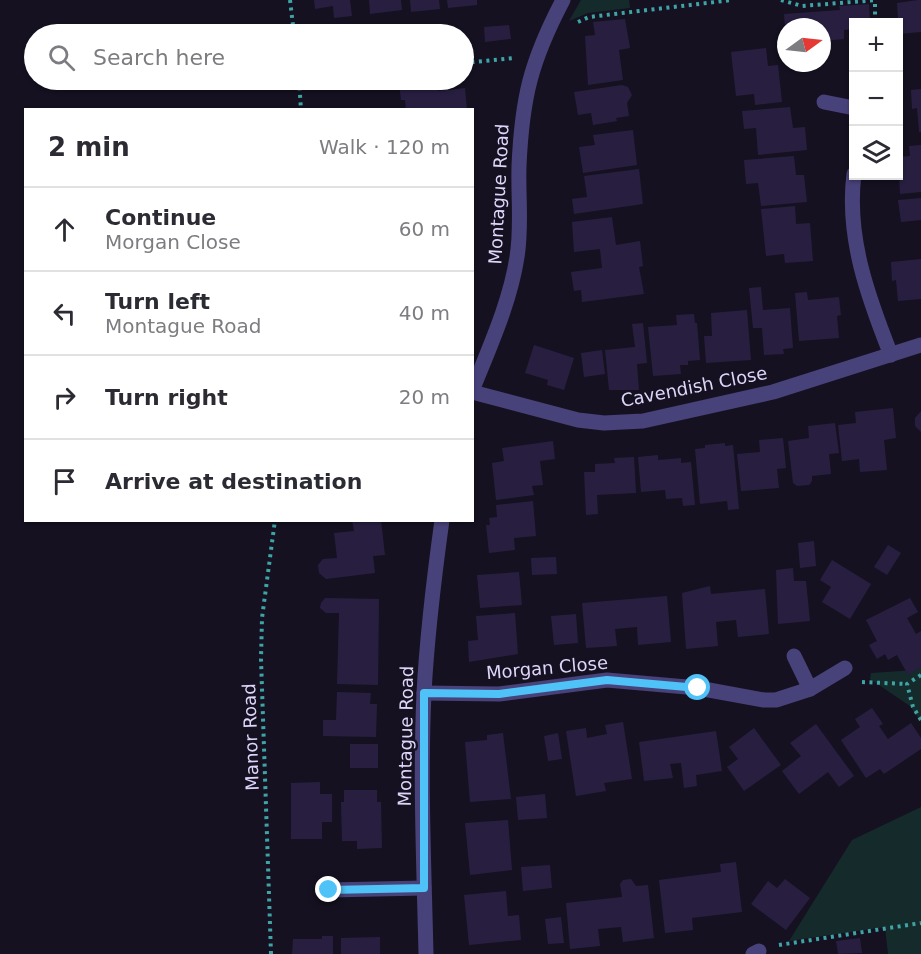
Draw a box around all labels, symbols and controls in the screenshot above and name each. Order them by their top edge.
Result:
north arrow [777,18,831,72]
map controls [849,18,903,180]
button: + [849,18,903,72]
search box [24,24,474,90]
icon: search [45,41,78,74]
text: Search here [93,45,225,70]
button: − [849,72,903,126]
street label: Montague Road [484,123,513,265]
button: layers [849,126,903,180]
text: 2 min [48,132,130,162]
text: Walk · 120 m [319,135,450,159]
text: Continue [105,205,216,230]
icon: ahead [48,213,81,246]
text: 60 m [399,217,450,241]
text: Morgan Close [105,230,241,254]
text: Turn left [105,289,210,314]
icon: left [48,297,81,330]
text: 40 m [399,301,450,325]
text: Montague Road [105,314,261,338]
street label: Cavendish Close [619,362,769,411]
icon: right [48,381,81,414]
text: Turn right [105,385,228,410]
text: 20 m [399,385,450,409]
icon: arrive [48,465,81,498]
text: Arrive at destination [105,469,362,494]
street label: Morgan Close [485,652,609,683]
street label: Montague Road [394,665,417,807]
route start [684,674,710,700]
street label: Manor Road [238,683,263,791]
route end [315,876,341,902]

